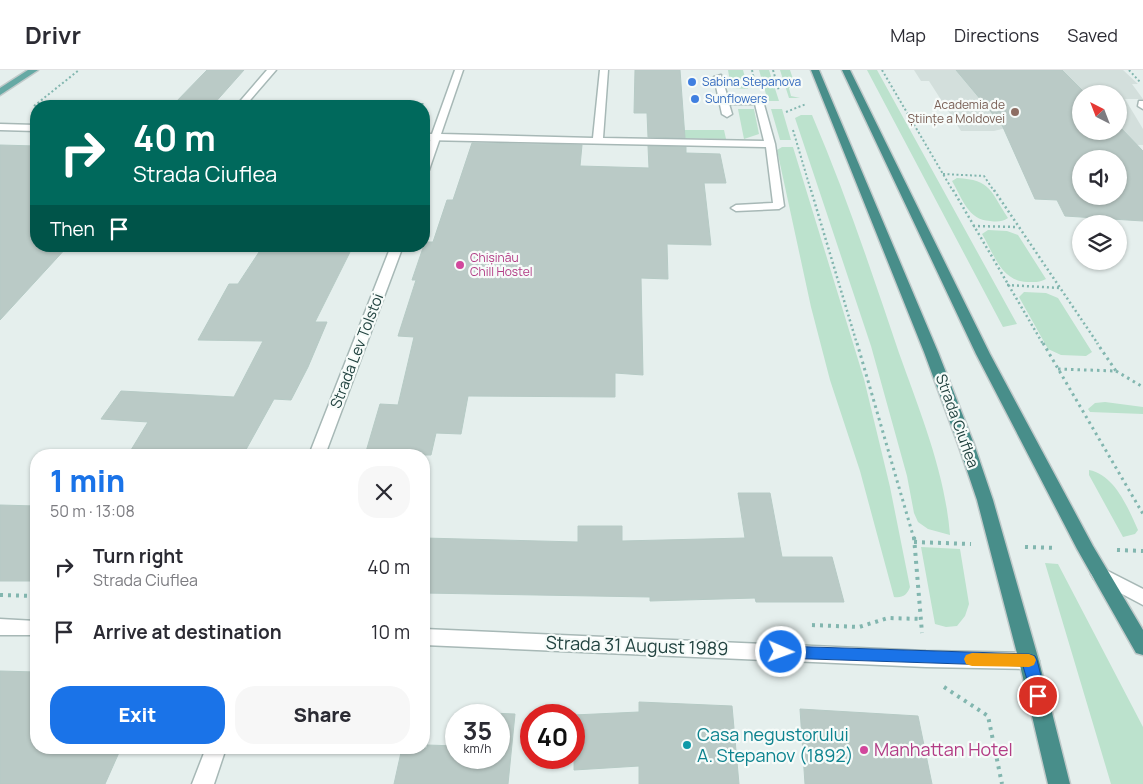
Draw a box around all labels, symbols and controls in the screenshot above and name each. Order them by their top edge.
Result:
text: Drivr [25,18,81,51]
text: Map [890,23,926,47]
text: Directions [954,23,1039,47]
text: Saved [1067,23,1118,47]
place label: Sabina Stepanova [702,73,801,90]
marker: Sabina Stepanova [686,76,698,88]
north arrow [1072,85,1128,140]
map controls [1072,85,1127,270]
place label: Sunflowers [705,90,767,107]
marker: Sunflowers [689,93,701,105]
place label: Academia de Științe a Moldovei [907,96,1005,127]
marker: Academia de Științe a Moldovei [1009,106,1021,118]
text: 40 m [133,114,216,162]
icon: right [50,120,115,185]
button: sound [1072,150,1127,205]
text: Strada Ciuflea [133,159,277,189]
icon: arrive [105,215,133,243]
button: layers [1072,215,1127,270]
text: Then [50,216,95,242]
place label: Chișinău Chill Hostel [470,249,532,280]
marker: Chișinău Chill Hostel [454,259,466,271]
street label: Strada Lev Tolstoi [325,290,388,411]
street label: Strada Ciuflea [931,371,984,471]
text: 1 min [50,460,125,501]
button: close [358,466,410,518]
text: 50 m · 13:08 [50,500,135,522]
text: Turn right [93,543,183,569]
icon: right [50,553,78,581]
text: 40 m [367,554,410,580]
text: Strada Ciuflea [93,569,198,591]
icon: arrive [50,618,78,646]
text: Arrive at destination [93,619,282,645]
text: 10 m [371,619,410,645]
position arrow [754,625,806,677]
street label: Strada 31 August 1989 [545,630,729,660]
pin [1017,675,1059,717]
icon: arrive [1024,682,1052,710]
button: Exit [50,686,225,744]
button: Share [235,686,410,744]
speed limit sign: 40 [520,704,585,769]
text: 35 [463,713,492,748]
place label: Casa negustorului A. Stepanov (1892) [697,722,853,767]
place label: Manhattan Hotel [874,737,1013,761]
marker: Casa negustorului A. Stepanov (1892) [681,739,693,751]
text: km/h [464,740,491,757]
marker: Manhattan Hotel [858,744,870,756]

